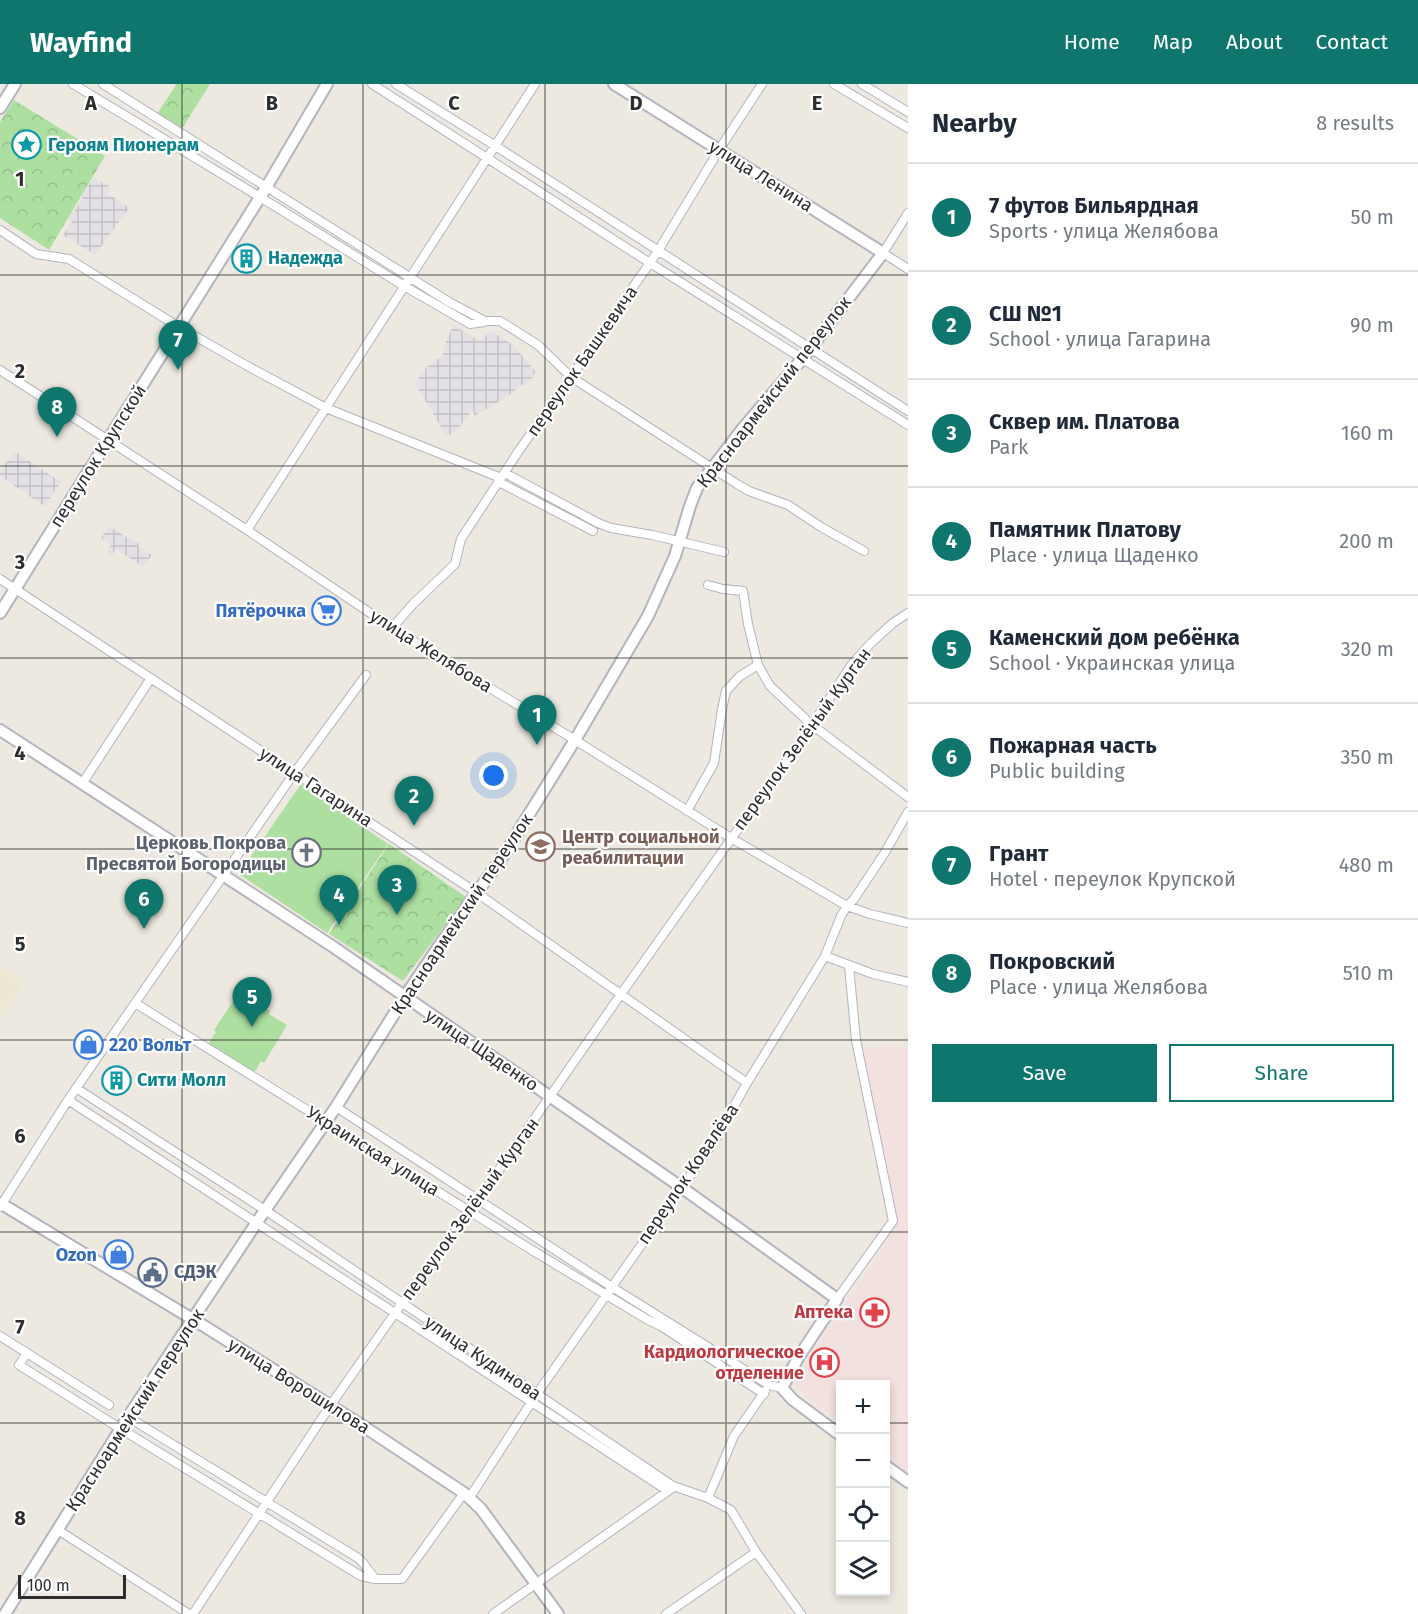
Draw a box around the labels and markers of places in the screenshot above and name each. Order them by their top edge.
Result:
place icon: Героям Пионерам [11,129,43,161]
place label: Героям Пионерам [48,134,199,156]
building icon: Надежда [231,242,263,274]
place label: Надежда [268,247,343,269]
pin: 7 [158,320,198,370]
pin: 8 [38,388,76,437]
supermarket icon: Пятёрочка [311,595,343,627]
place label: Пятёрочка [215,600,306,622]
pin: 1 [518,696,556,745]
pin: 2 [394,776,434,826]
place label: Центр социальной реабилитации [562,826,720,869]
school or university icon: Центр социальной реабилитации [525,831,557,863]
place label: Церковь Покрова Пресвятой Богородицы [86,832,286,875]
church icon: Церковь Покрова Пресвятой Богородицы [291,837,323,869]
pin: 3 [378,866,416,915]
pin: 4 [320,876,358,925]
pin: 6 [124,880,164,929]
pin: 5 [232,978,272,1027]
shop icon: 220 Вольт [72,1029,104,1061]
place label: 220 Вольт [109,1034,192,1056]
building icon: Сити Молл [100,1064,132,1096]
place label: Сити Молл [137,1069,226,1091]
shop icon: Ozon [102,1239,134,1271]
place label: Ozon [56,1244,97,1266]
public building icon: СДЭК [137,1256,169,1288]
place label: СДЭК [174,1261,217,1283]
pharmacy icon: Аптека [858,1296,890,1328]
place label: Аптека [793,1301,853,1323]
place label: Кардиологическое отделение [644,1341,804,1384]
hospital icon: Кардиологическое отделение [809,1346,841,1378]

